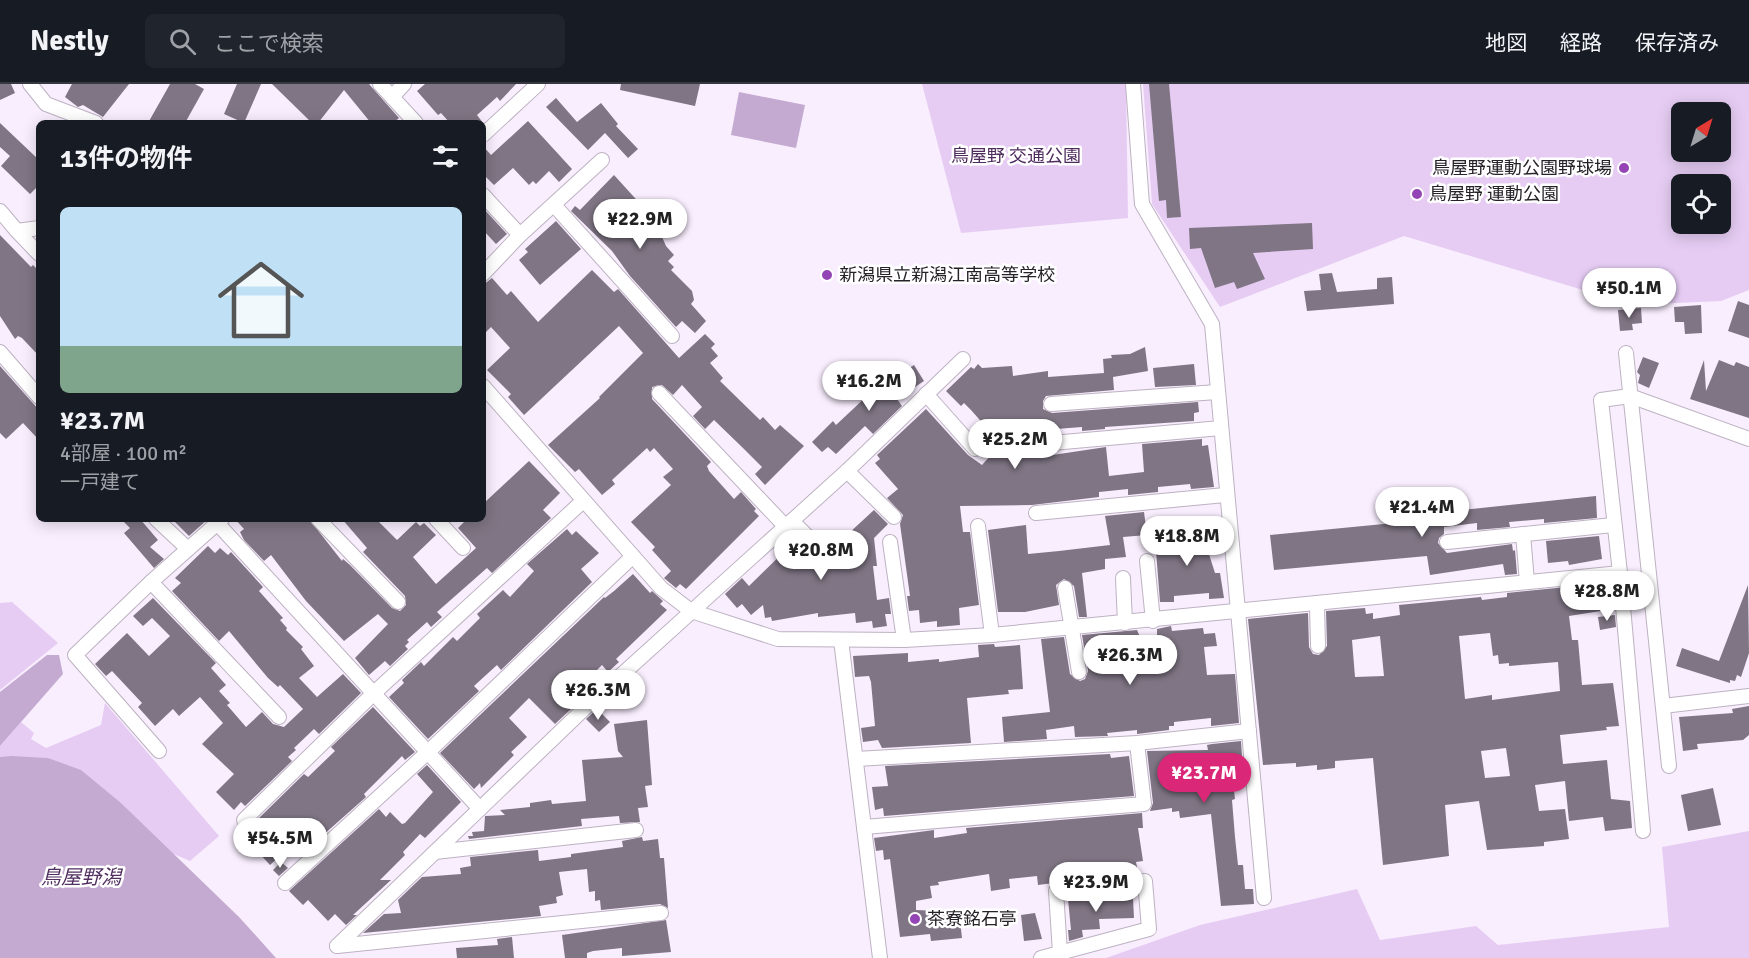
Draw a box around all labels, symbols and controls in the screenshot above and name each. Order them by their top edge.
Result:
search box [145,14,565,68]
text: Nestly [30,24,109,58]
icon: search [166,25,199,58]
text: ここで検索 [214,30,324,57]
text: 地図 [1485,30,1527,56]
text: 経路 [1560,30,1602,56]
text: 保存済み [1635,30,1719,56]
north arrow [1671,102,1731,162]
map controls [1671,102,1731,234]
icon: filters [429,140,462,173]
text: 13件の物件 [60,143,192,175]
park label: 鳥屋野 交通公園 [951,145,1081,167]
place label: 鳥屋野運動公園野球場 [1432,157,1612,179]
marker: 鳥屋野運動公園野球場 [1617,161,1631,175]
button: locate [1671,174,1731,234]
place label: 鳥屋野 運動公園 [1429,183,1559,205]
marker: 鳥屋野 運動公園 [1410,187,1424,201]
pin: ¥22.9M [591,199,689,250]
text: ¥22.9M [607,206,673,231]
icon: home [207,246,315,354]
place label: 新潟県立新潟江南高等学校 [839,264,1055,286]
marker: 新潟県立新潟江南高等学校 [820,268,834,282]
pin: ¥50.1M [1580,268,1678,319]
text: ¥50.1M [1596,275,1662,300]
pin: ¥16.2M [820,361,918,412]
text: ¥16.2M [836,368,902,393]
text: ¥23.7M [60,405,145,437]
pin: ¥25.2M [966,419,1064,470]
text: ¥25.2M [982,426,1048,451]
text: 4部屋 · 100 m² [60,441,187,466]
text: 一戸建て [60,470,140,495]
pin: ¥21.4M [1373,487,1471,538]
text: ¥21.4M [1389,494,1455,519]
pin: ¥18.8M [1138,516,1236,567]
text: ¥18.8M [1154,523,1220,548]
pin: ¥20.8M [772,530,870,581]
text: ¥20.8M [788,537,854,562]
pin: ¥28.8M [1558,571,1656,622]
text: ¥28.8M [1574,578,1640,603]
pin: ¥26.3M [1081,635,1179,686]
text: ¥26.3M [1097,642,1163,667]
pin: ¥26.3M [549,670,647,721]
text: ¥26.3M [565,677,631,702]
pin: ¥23.7M [1155,753,1253,804]
text: ¥23.7M [1171,760,1237,785]
pin: ¥54.5M [231,818,329,869]
text: ¥54.5M [247,825,313,850]
pin: ¥23.9M [1047,862,1145,913]
water label: 鳥屋野潟 [41,865,124,890]
text: ¥23.9M [1063,869,1129,894]
place label: 茶寮銘石亭 [927,908,1017,930]
marker: 茶寮銘石亭 [908,912,922,926]

